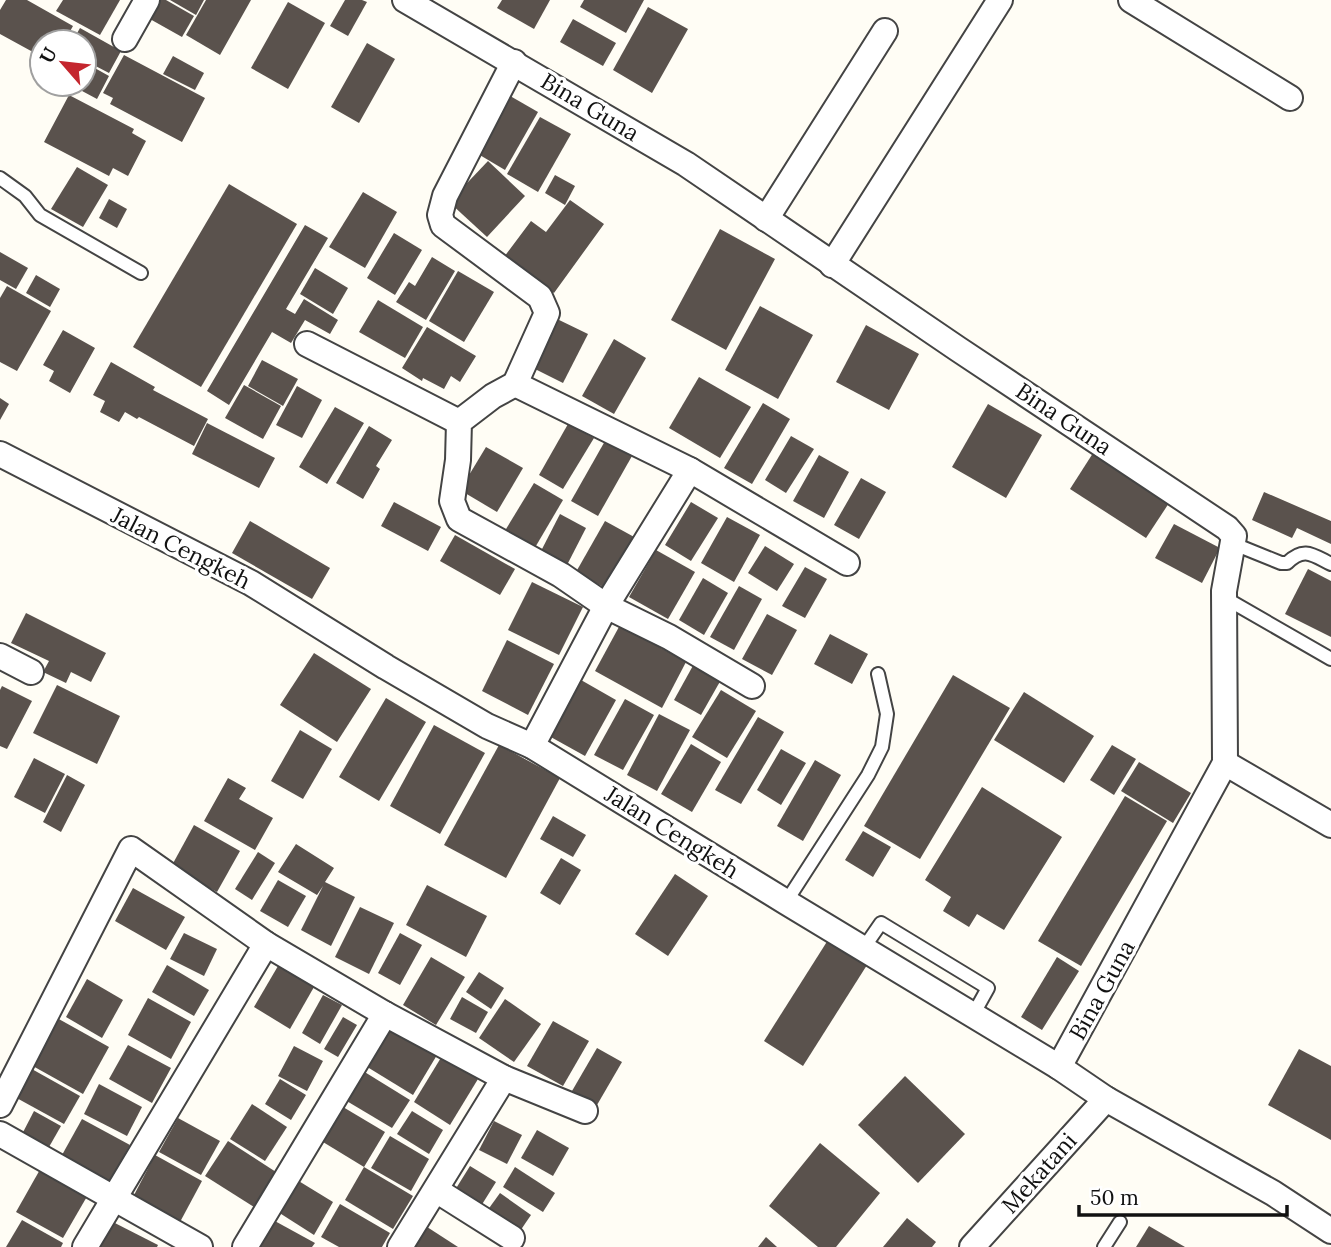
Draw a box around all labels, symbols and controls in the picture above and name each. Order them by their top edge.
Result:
north arrow [28,28,98,98]
text: U [34,43,62,67]
street label: Bina Guna [536,66,645,147]
street label: Bina Guna [1011,376,1118,461]
street label: Jalan Cengkeh [106,500,256,595]
street label: Jalan Cengkeh [599,778,745,884]
street label: Bina Guna [1062,935,1141,1045]
street label: Mekatani [995,1126,1082,1219]
scale bar [1079,1174,1287,1218]
text: 50 m [1090,1184,1139,1211]

